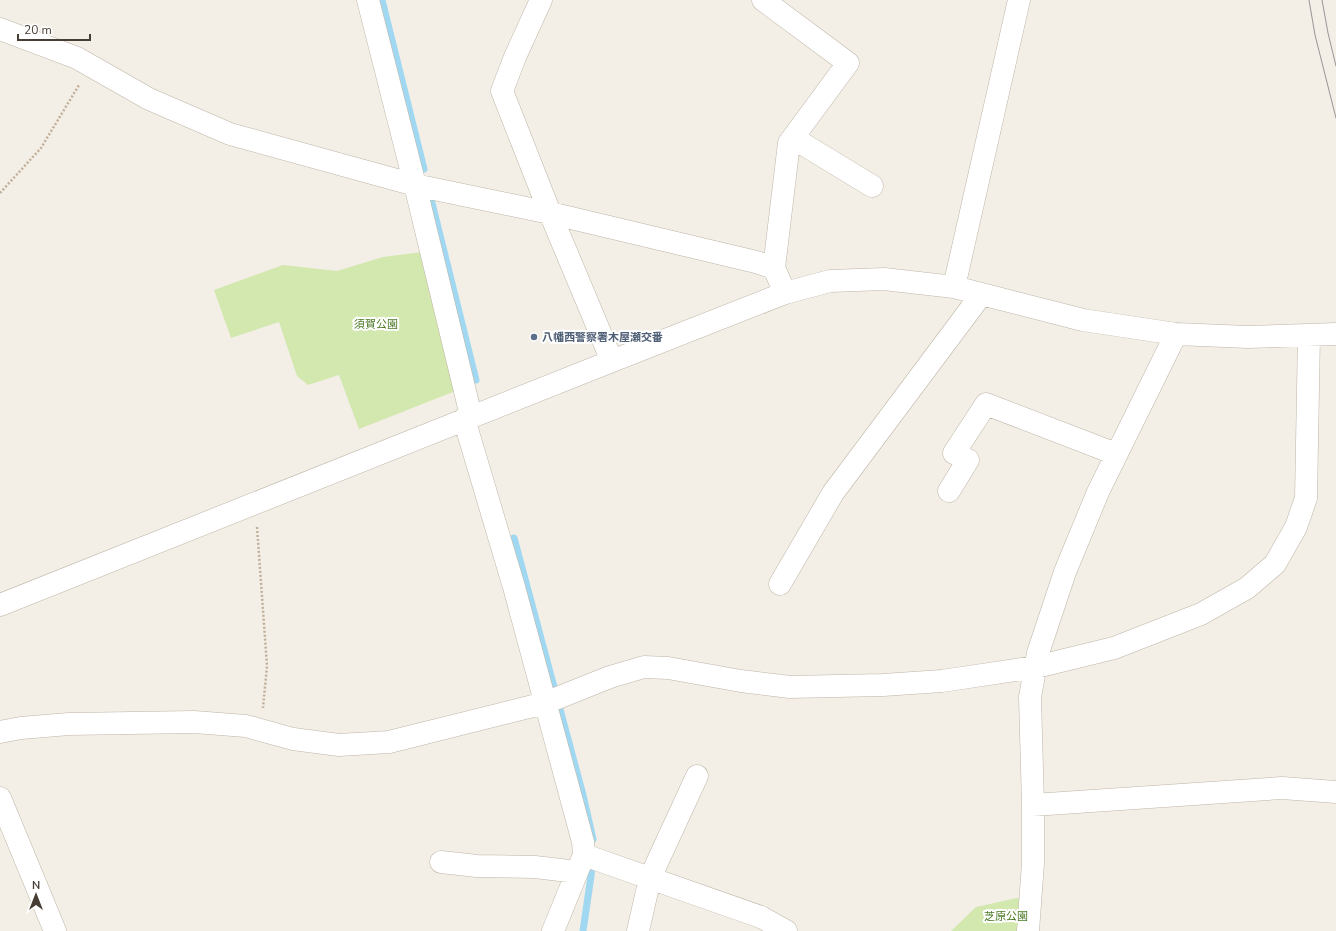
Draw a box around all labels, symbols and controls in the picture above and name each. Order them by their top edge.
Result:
scale bar [18,16,90,42]
text: 20 m [24,22,52,38]
park label: 須賀公園 [354,317,398,332]
place label: 八幡西警察署木屋瀬交番 [542,330,663,345]
marker: 八幡西警察署木屋瀬交番 [529,332,539,342]
north arrow [16,875,56,915]
text: N [32,878,40,893]
park label: 芝原公園 [984,909,1028,924]

